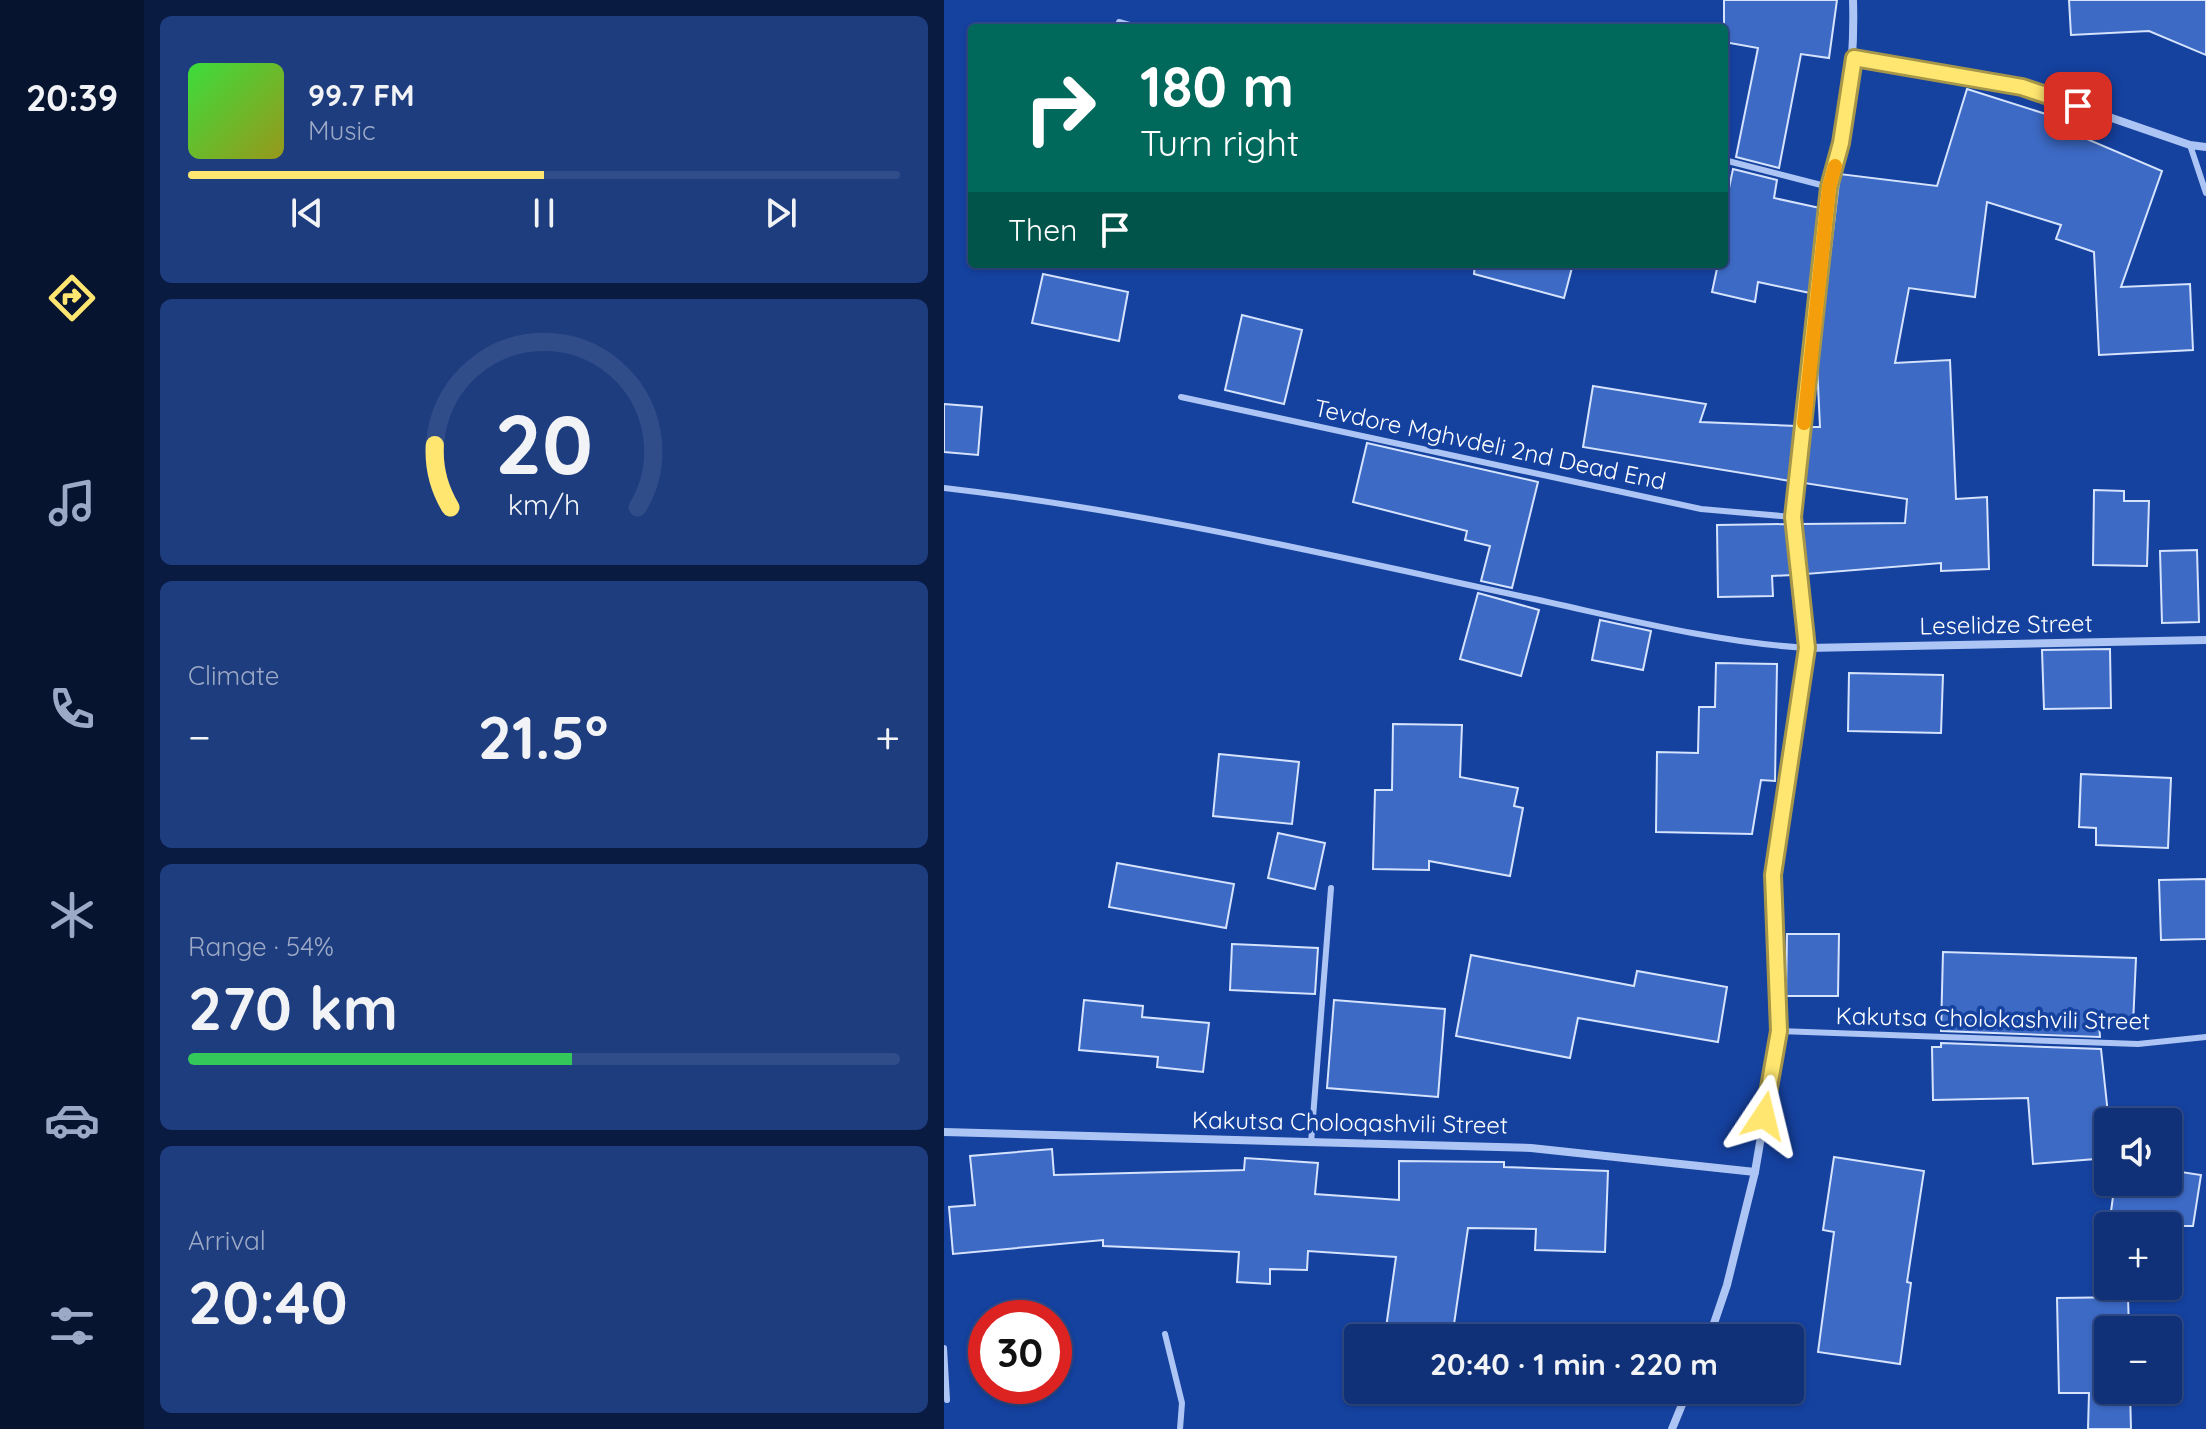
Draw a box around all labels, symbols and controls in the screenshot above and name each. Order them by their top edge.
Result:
text: 180 m [1140,51,1294,121]
icon: right [1008,56,1112,160]
pin [2044,72,2112,140]
text: 20:39 [26,75,118,120]
text: 99.7 FM [308,76,415,114]
icon: arrive [2056,84,2100,128]
text: Music [308,114,376,147]
text: Turn right [1140,120,1299,165]
icon: previous [285,191,329,235]
icon: pause [522,191,566,235]
icon: next [759,191,803,235]
icon: arrive [1093,208,1137,252]
text: Then [1008,211,1077,249]
icon: directions [44,270,100,326]
text: 20 [495,390,593,494]
street label: Tevdore Mghvdeli 2nd Dead End [1312,392,1669,496]
icon: music [44,475,100,531]
text: km/h [508,486,580,522]
street label: Leselidze Street [1919,607,2093,641]
text: Climate [188,659,279,692]
icon: phone [44,681,100,737]
text: 21.5° [478,699,608,774]
text: − [188,709,211,764]
text: + [875,709,900,764]
icon: climate [44,887,100,943]
text: Range · 54% [188,930,334,963]
text: 270 km [188,970,398,1045]
street label: Kakutsa Cholokashvili Street [1836,1000,2151,1036]
position arrow [1722,1074,1806,1158]
icon: car [44,1092,100,1148]
street label: Kakutsa Choloqashvili Street [1192,1104,1508,1140]
map controls [2094,1108,2182,1404]
button: sound [2094,1108,2182,1196]
button: + [2094,1212,2182,1300]
text: Arrival [188,1224,266,1257]
text: 20:40 [188,1264,347,1339]
icon: filters [44,1298,100,1354]
speed limit sign: 30 [968,1300,1072,1404]
button: − [2094,1316,2182,1404]
text: 20:40 · 1 min · 220 m [1430,1345,1718,1383]

